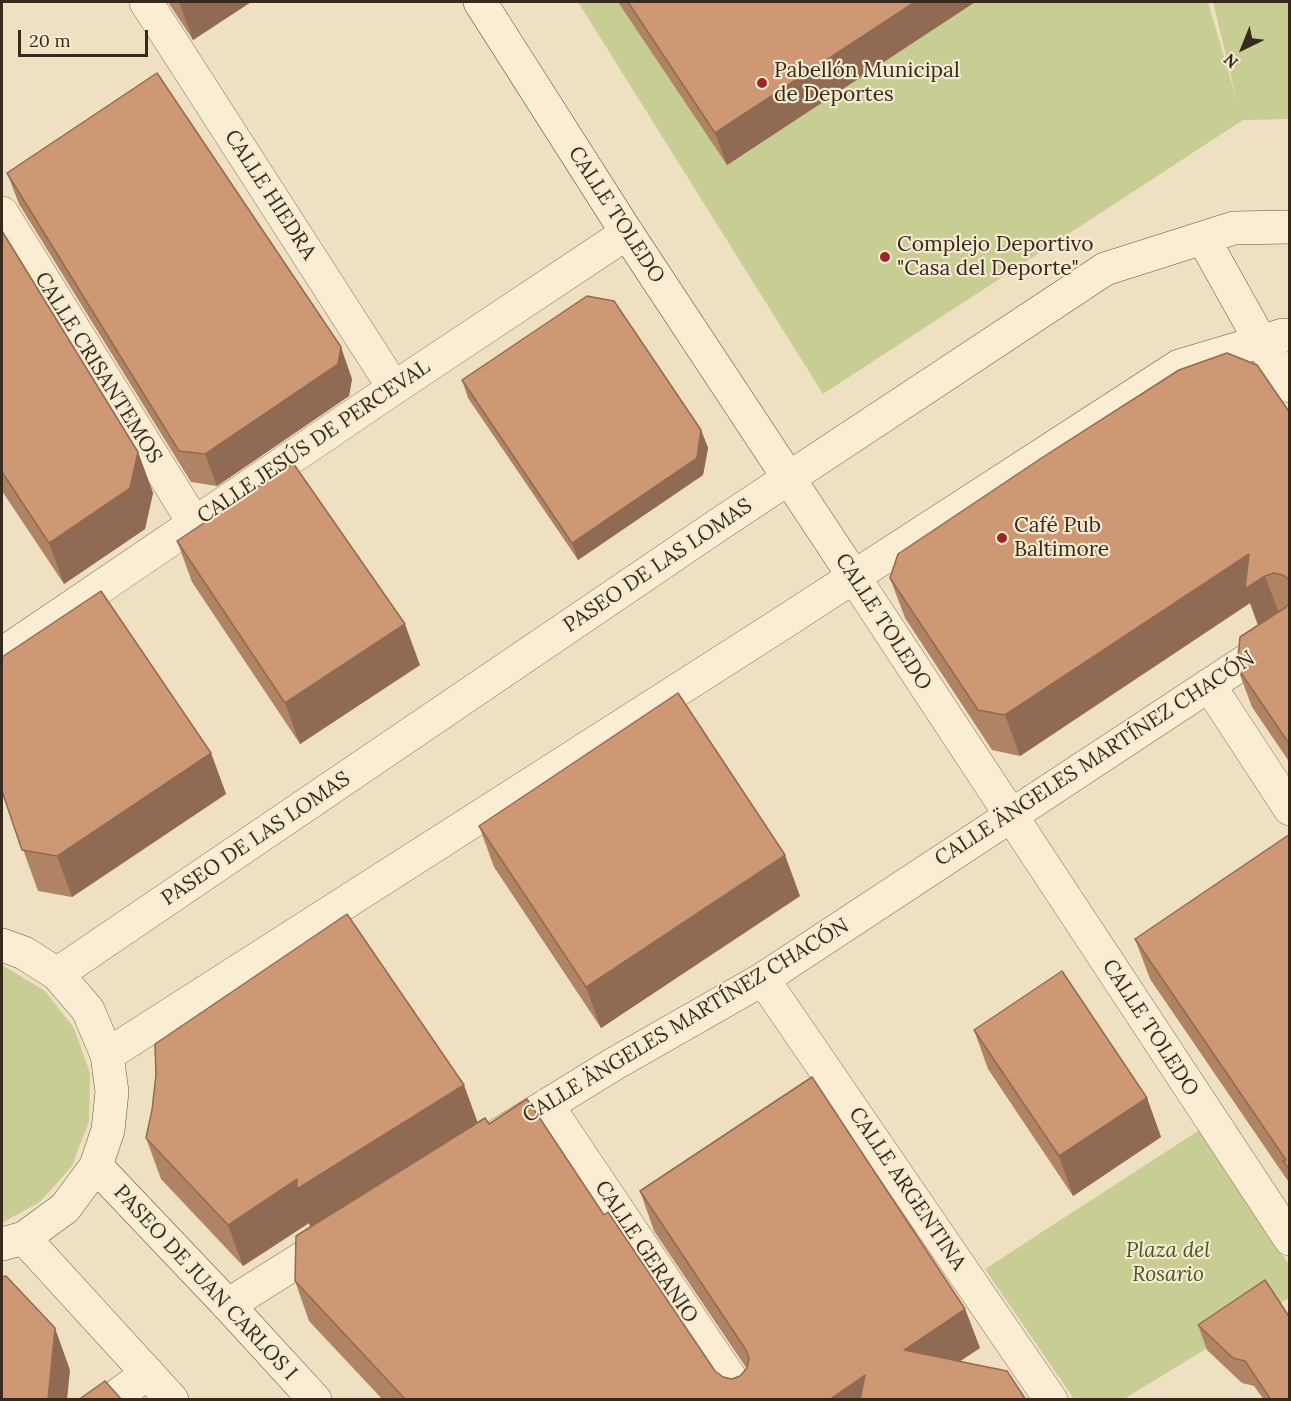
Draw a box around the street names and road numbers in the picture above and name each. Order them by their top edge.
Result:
street label: CALLE HIEDRA [219,125,321,265]
street label: CALLE TOLEDO [562,142,670,288]
street label: CALLE CRISANTEMOS [29,268,167,468]
street label: CALLE JESÚS DE PERCEVAL [193,355,435,529]
street label: PASEO DE LAS LOMAS [559,493,757,639]
street label: CALLE TOLEDO [829,549,937,695]
street label: CALLE ÄNGELES MARTÍNEZ CHACÓN [930,646,1260,872]
street label: PASEO DE LAS LOMAS [157,766,355,912]
street label: CALLE ÄNGELES MARTÍNEZ CHACÓN [518,913,854,1129]
street label: CALLE TOLEDO [1096,955,1204,1101]
street label: CALLE ARGENTINA [843,1103,971,1275]
street label: CALLE GERANIO [589,1176,703,1328]
street label: PASEO DE JUAN CARLOS I [108,1180,302,1386]

